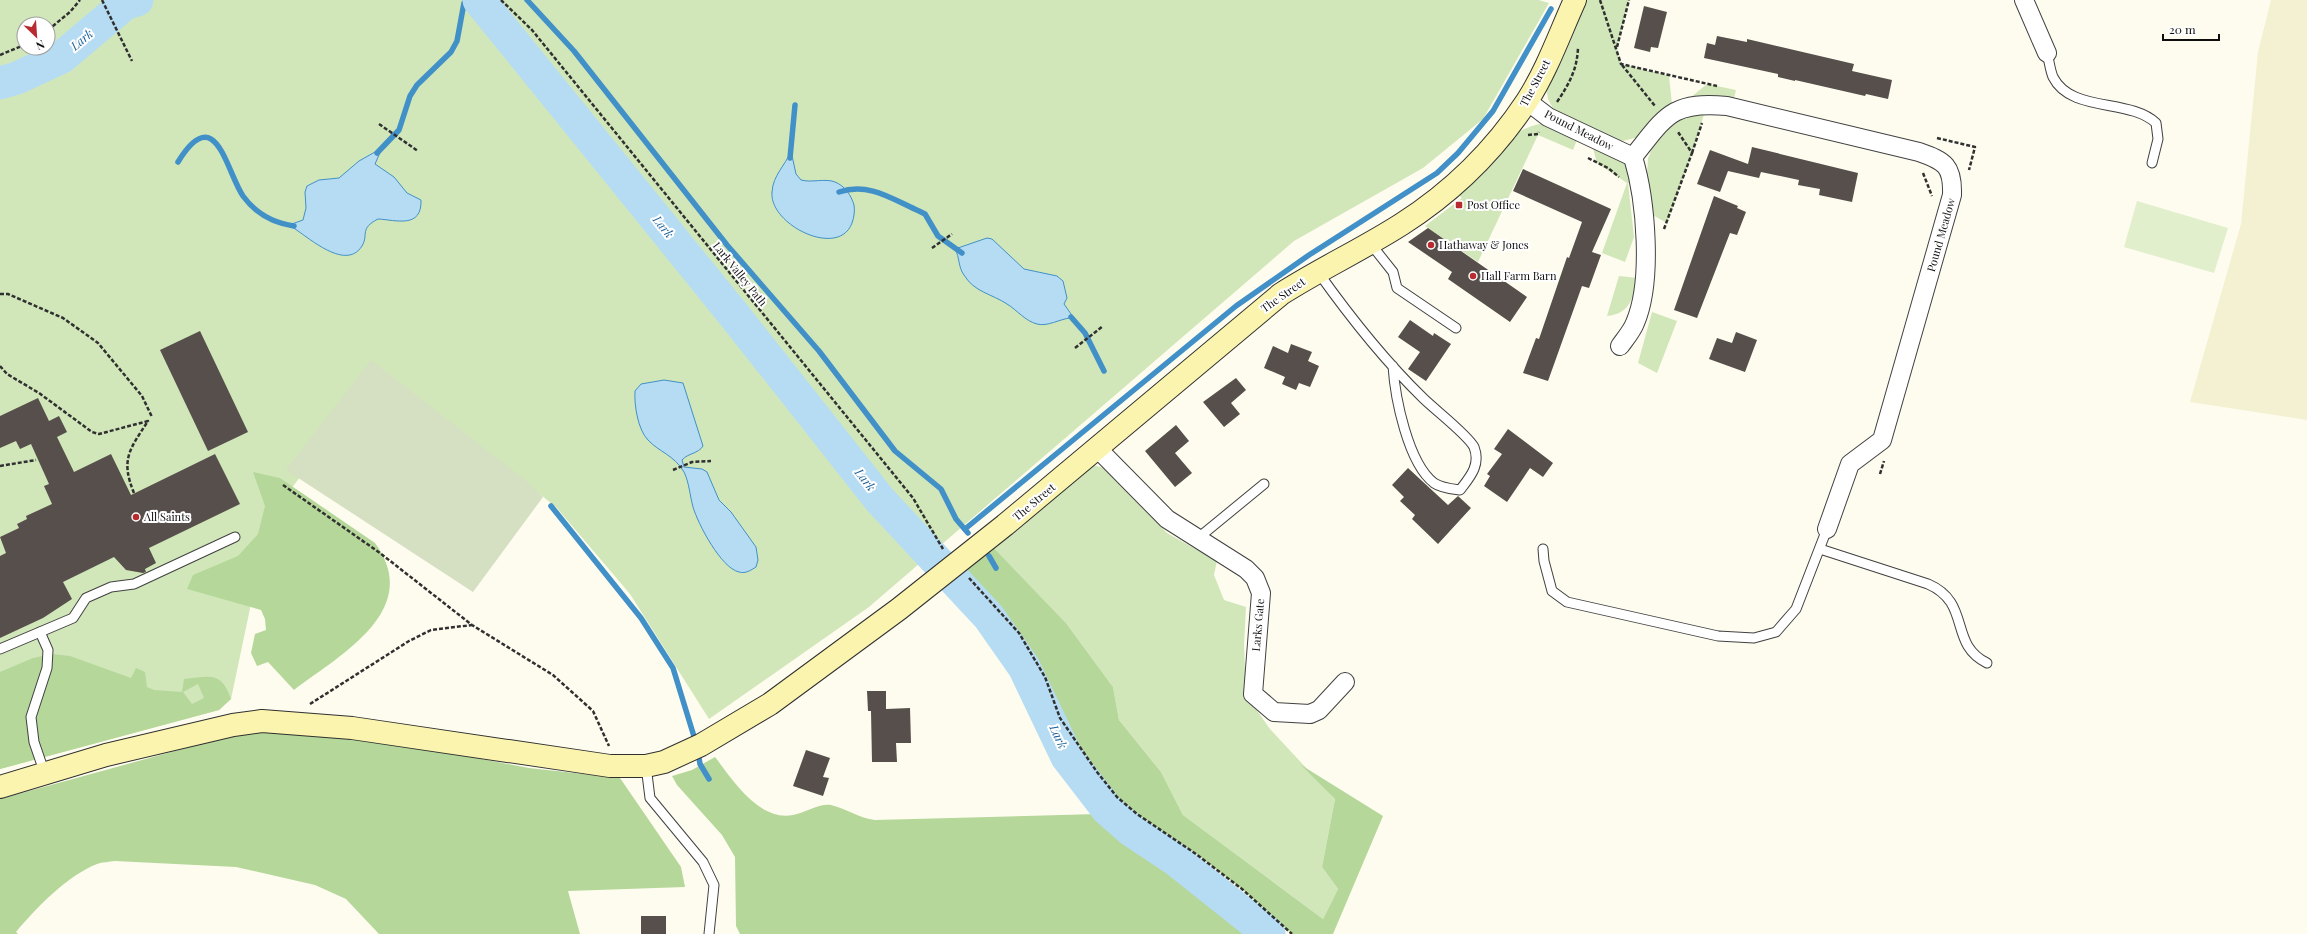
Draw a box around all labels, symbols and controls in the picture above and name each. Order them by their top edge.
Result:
north arrow [16,16,56,56]
scale bar [2163,16,2219,42]
text: 20 m [2169,21,2196,37]
water label: Lark [66,25,96,54]
text: N [34,37,47,54]
street label: The Street [1516,57,1553,109]
street label: Pound Meadow [1542,106,1617,154]
street label: Pound Meadow [1923,196,1958,273]
place label: Post Office [1467,197,1520,212]
marker: Post Office [1454,200,1464,210]
water label: Lark [649,211,678,241]
place label: Hathaway & Jones [1439,237,1529,252]
street label: Lark Valley Path [710,238,771,309]
marker: Hathaway & Jones [1426,240,1436,250]
place label: Hall Farm Barn [1481,268,1557,283]
marker: Hall Farm Barn [1468,271,1478,281]
street label: The Street [1257,274,1308,315]
water label: Lark [851,464,880,494]
street label: The Street [1009,479,1058,524]
place label: All Saints [143,509,190,524]
marker: All Saints [131,512,141,522]
street label: Larks Gate [1248,598,1267,652]
water label: Lark [1046,721,1071,751]

